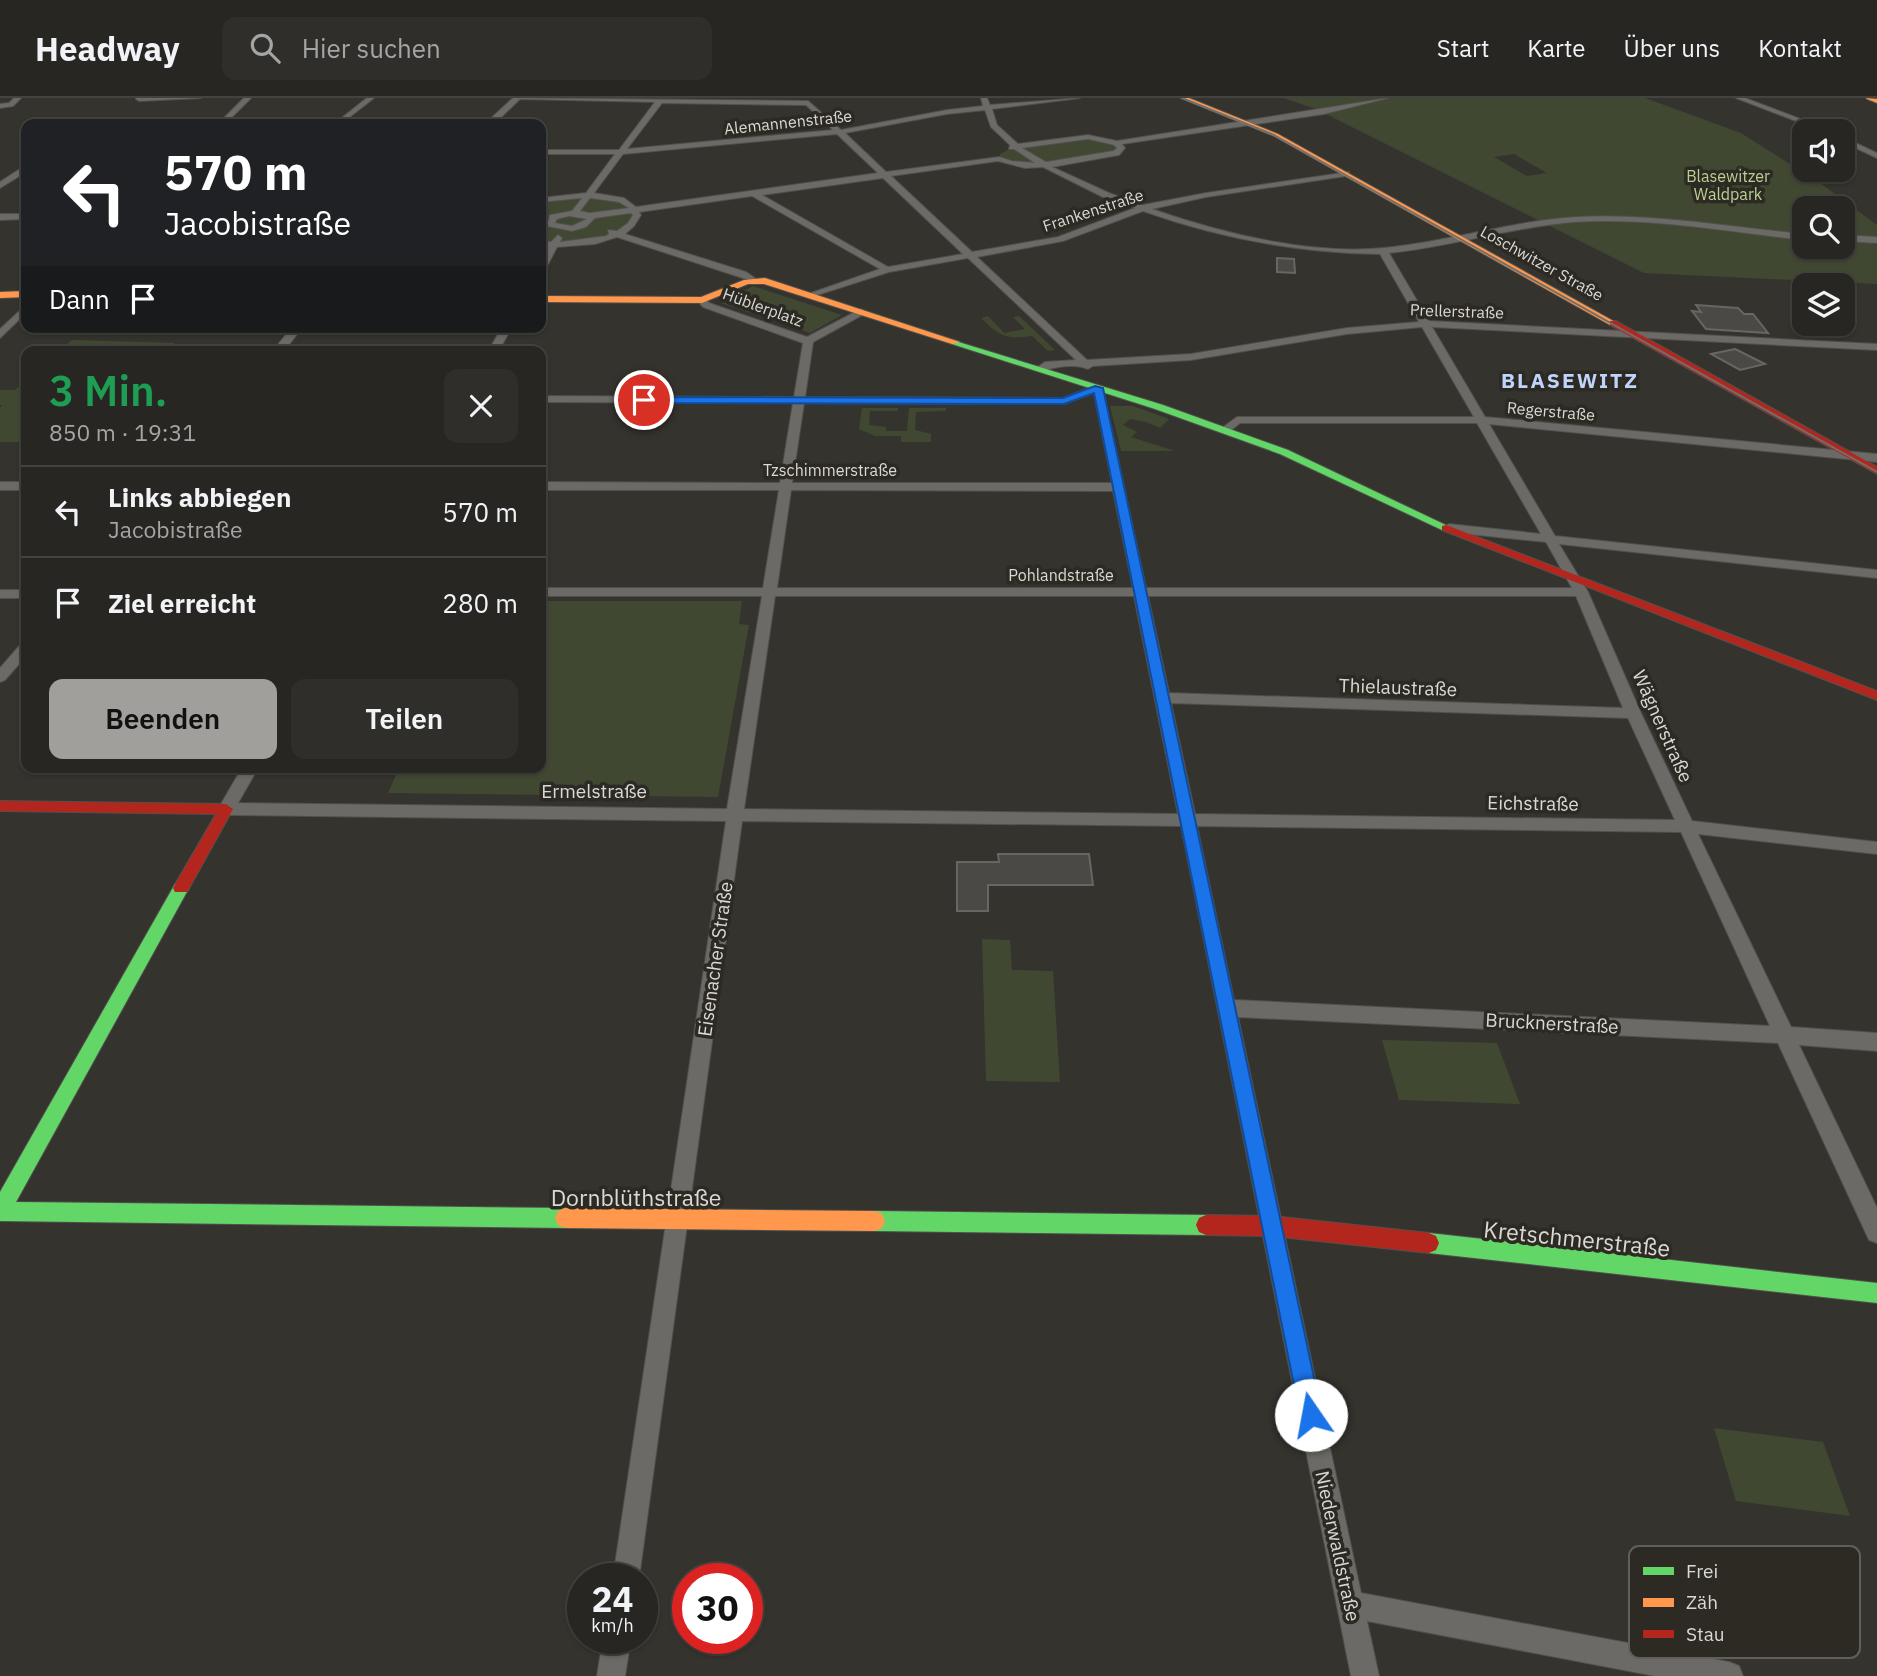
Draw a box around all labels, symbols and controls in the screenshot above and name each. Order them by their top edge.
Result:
search box [222,17,712,80]
text: Headway [35,27,180,70]
icon: search [246,29,284,67]
text: Hier suchen [302,31,441,65]
text: Start [1437,32,1489,64]
text: Karte [1527,32,1585,64]
text: Über uns [1623,32,1720,64]
text: Kontakt [1758,32,1842,64]
street label: Alemannenstraße [723,105,853,139]
map controls [1792,119,1855,336]
button: sound [1792,119,1855,182]
text: 570 m [164,140,308,203]
icon: left [49,147,140,238]
park label: Blasewitzer Waldpark [1686,166,1770,204]
street label: Frankenstraße [1040,184,1146,236]
button: search [1792,196,1855,259]
text: Jacobistraße [164,202,351,244]
street label: Loschwitzer Straße [1477,221,1607,305]
button: layers [1792,273,1855,336]
icon: arrive [124,280,162,318]
text: Dann [49,282,110,316]
street label: Hüblerplatz [720,283,806,331]
street label: Prellerstraße [1410,299,1505,323]
text: 3 Min. [49,363,167,418]
district label: BLASEWITZ [1501,366,1639,394]
button: close [444,369,518,443]
pin [614,370,674,430]
icon: arrive [625,381,663,419]
street label: Regerstraße [1506,397,1596,425]
text: 850 m · 19:31 [49,417,196,447]
street label: Tzschimmerstraße [763,460,897,480]
text: Links abbiegen [108,480,291,514]
icon: left [49,493,87,531]
text: 570 m [442,495,518,529]
text: Jacobistraße [108,514,243,544]
street label: Pohlandstraße [1008,565,1114,585]
icon: arrive [49,584,87,622]
text: Ziel erreicht [108,586,256,620]
text: 280 m [442,586,518,620]
street label: Wägnerstraße [1628,666,1698,786]
street label: Thielaustraße [1338,673,1458,701]
button: Beenden [49,679,277,759]
button: Teilen [291,679,518,759]
street label: Ermelstraße [541,779,647,803]
street label: Eichstraße [1487,790,1579,816]
street label: Eisenacher Straße [692,880,738,1038]
street label: Brucknerstraße [1485,1008,1619,1038]
street label: Dornblüthstraße [551,1182,721,1212]
street label: Kretschmerstraße [1482,1213,1672,1263]
position arrow [1274,1378,1348,1452]
street label: Niederwaldstraße [1310,1469,1366,1623]
legend [1629,1546,1860,1658]
text: Frei [1686,1559,1718,1583]
speed limit sign: 30 [672,1563,763,1654]
text: 24 [591,1576,634,1622]
text: Zäh [1686,1590,1718,1614]
text: km/h [591,1614,634,1637]
text: Stau [1686,1622,1725,1646]

